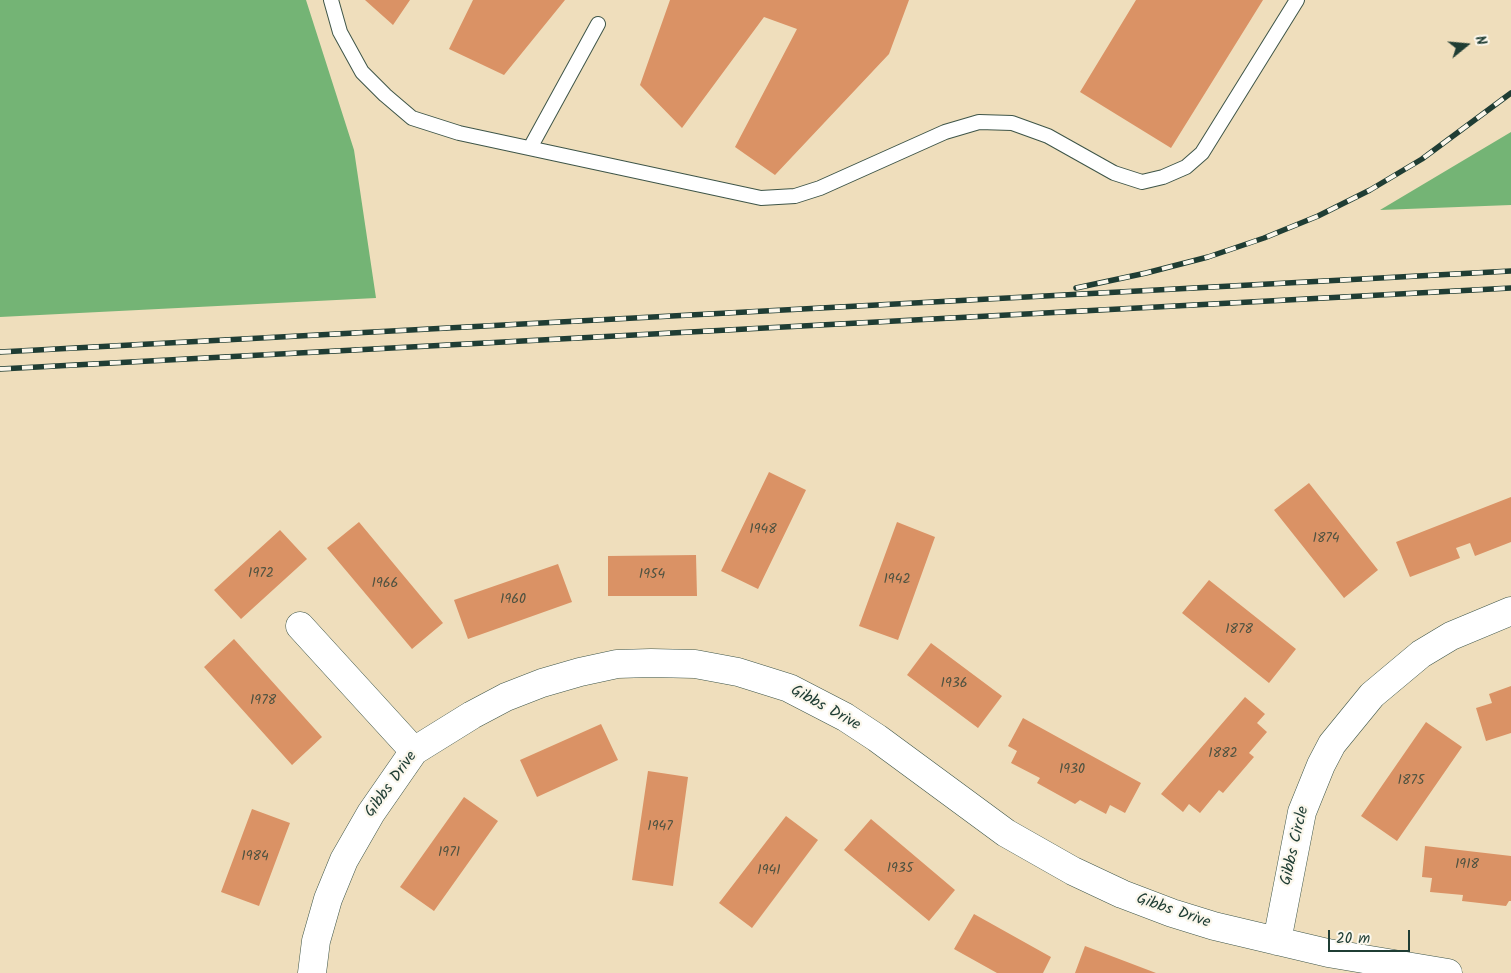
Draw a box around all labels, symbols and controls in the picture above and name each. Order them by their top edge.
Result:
north arrow [1441,20,1491,70]
text: N [1469,33,1492,48]
house number: 1948 [749,523,777,539]
house number: 1874 [1313,532,1339,548]
house number: 1972 [248,567,274,583]
house number: 1954 [639,568,665,584]
house number: 1942 [883,573,911,589]
house number: 1966 [372,577,398,593]
house number: 1960 [500,593,526,609]
house number: 1878 [1225,623,1253,639]
house number: 1936 [940,677,968,693]
street label: Gibbs Drive [787,682,863,736]
house number: 1978 [250,694,276,710]
house number: 1882 [1208,747,1238,763]
street label: Gibbs Drive [362,748,422,822]
house number: 1930 [1059,763,1085,779]
house number: 1875 [1398,774,1424,790]
street label: Gibbs Circle [1278,805,1314,887]
house number: 1947 [647,820,673,836]
house number: 1971 [438,846,460,862]
house number: 1984 [241,850,269,866]
house number: 1918 [1455,858,1479,874]
house number: 1935 [887,862,913,878]
house number: 1941 [757,864,781,880]
street label: Gibbs Drive [1133,890,1213,934]
scale bar [1331,920,1414,952]
text: 20 m [1336,927,1370,951]

